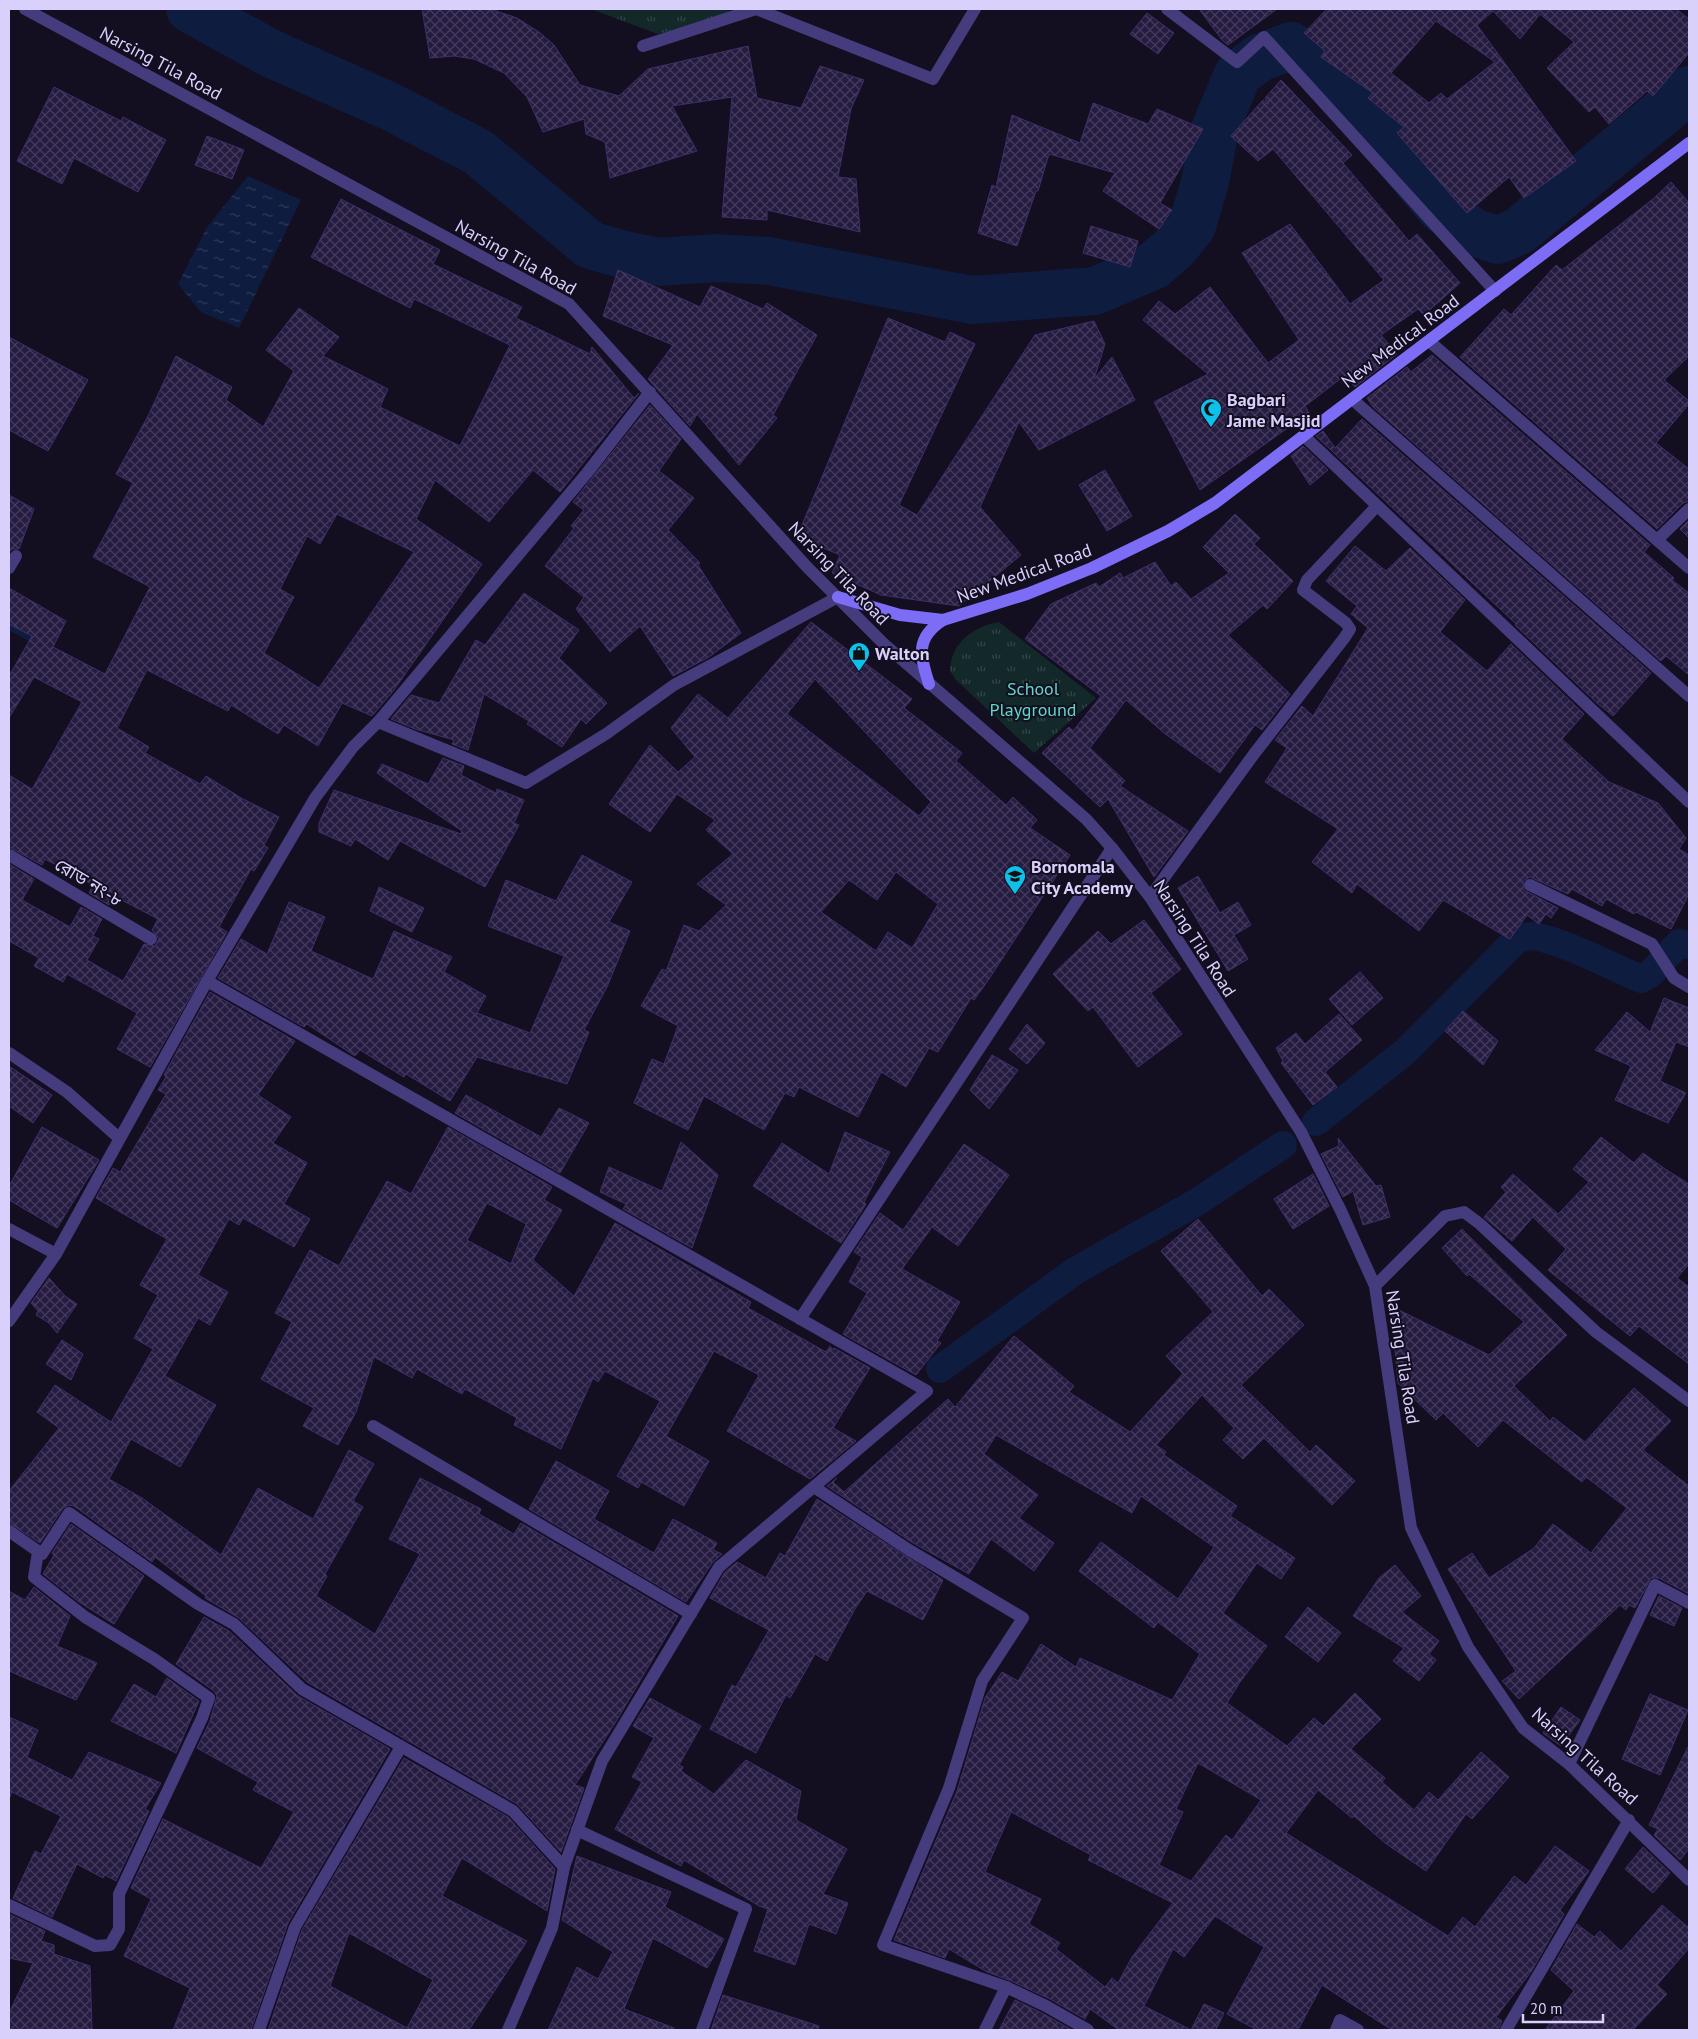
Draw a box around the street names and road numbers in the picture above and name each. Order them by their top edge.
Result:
street label: Narsing Tila Road [96,21,226,105]
street label: Narsing Tila Road [451,214,581,300]
street label: New Medical Road [1336,289,1464,393]
street label: Narsing Tila Road [784,516,894,630]
street label: New Medical Road [953,538,1095,608]
street label: রোড নং-৮ [51,853,128,911]
street label: Narsing Tila Road [1149,875,1241,1001]
street label: Narsing Tila Road [1381,1288,1425,1426]
street label: Narsing Tila Road [1527,1702,1643,1810]

